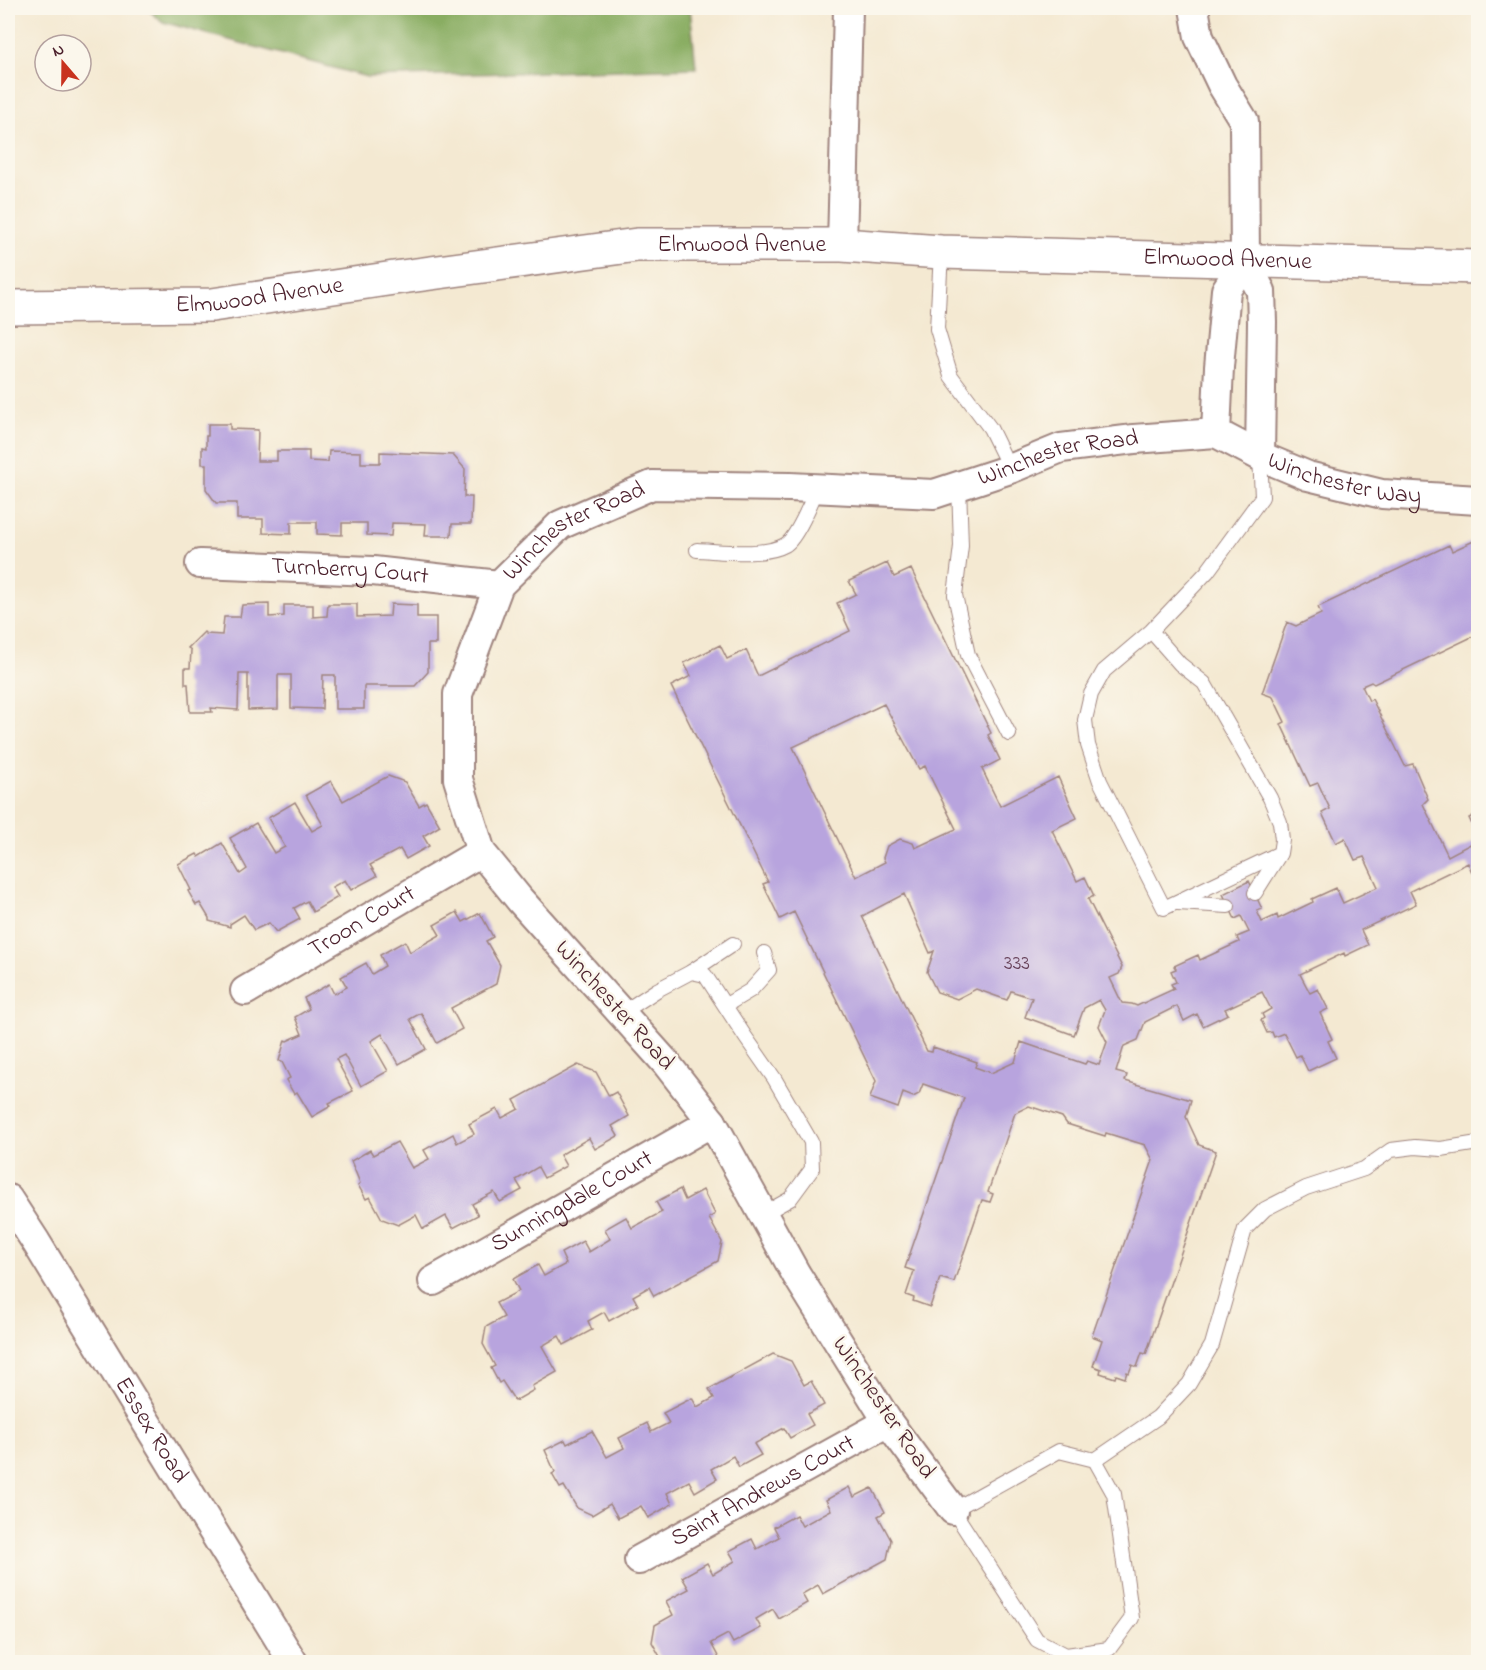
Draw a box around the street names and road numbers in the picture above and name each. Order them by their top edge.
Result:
street label: Elmwood Avenue [657,228,827,263]
street label: Elmwood Avenue [1142,240,1313,280]
street label: Elmwood Avenue [175,268,346,323]
street label: Winchester Road [974,421,1141,496]
street label: Winchester Way [1262,443,1422,515]
street label: Winchester Road [495,472,651,589]
street label: Turnberry Court [270,549,430,595]
street label: Troon Court [302,877,422,967]
street label: Winchester Road [546,933,683,1080]
street label: Sunningdale Court [484,1142,660,1262]
street label: Winchester Road [822,1330,944,1487]
street label: Essex Road [105,1370,197,1490]
street label: Saint Andrews Court [665,1426,862,1556]

